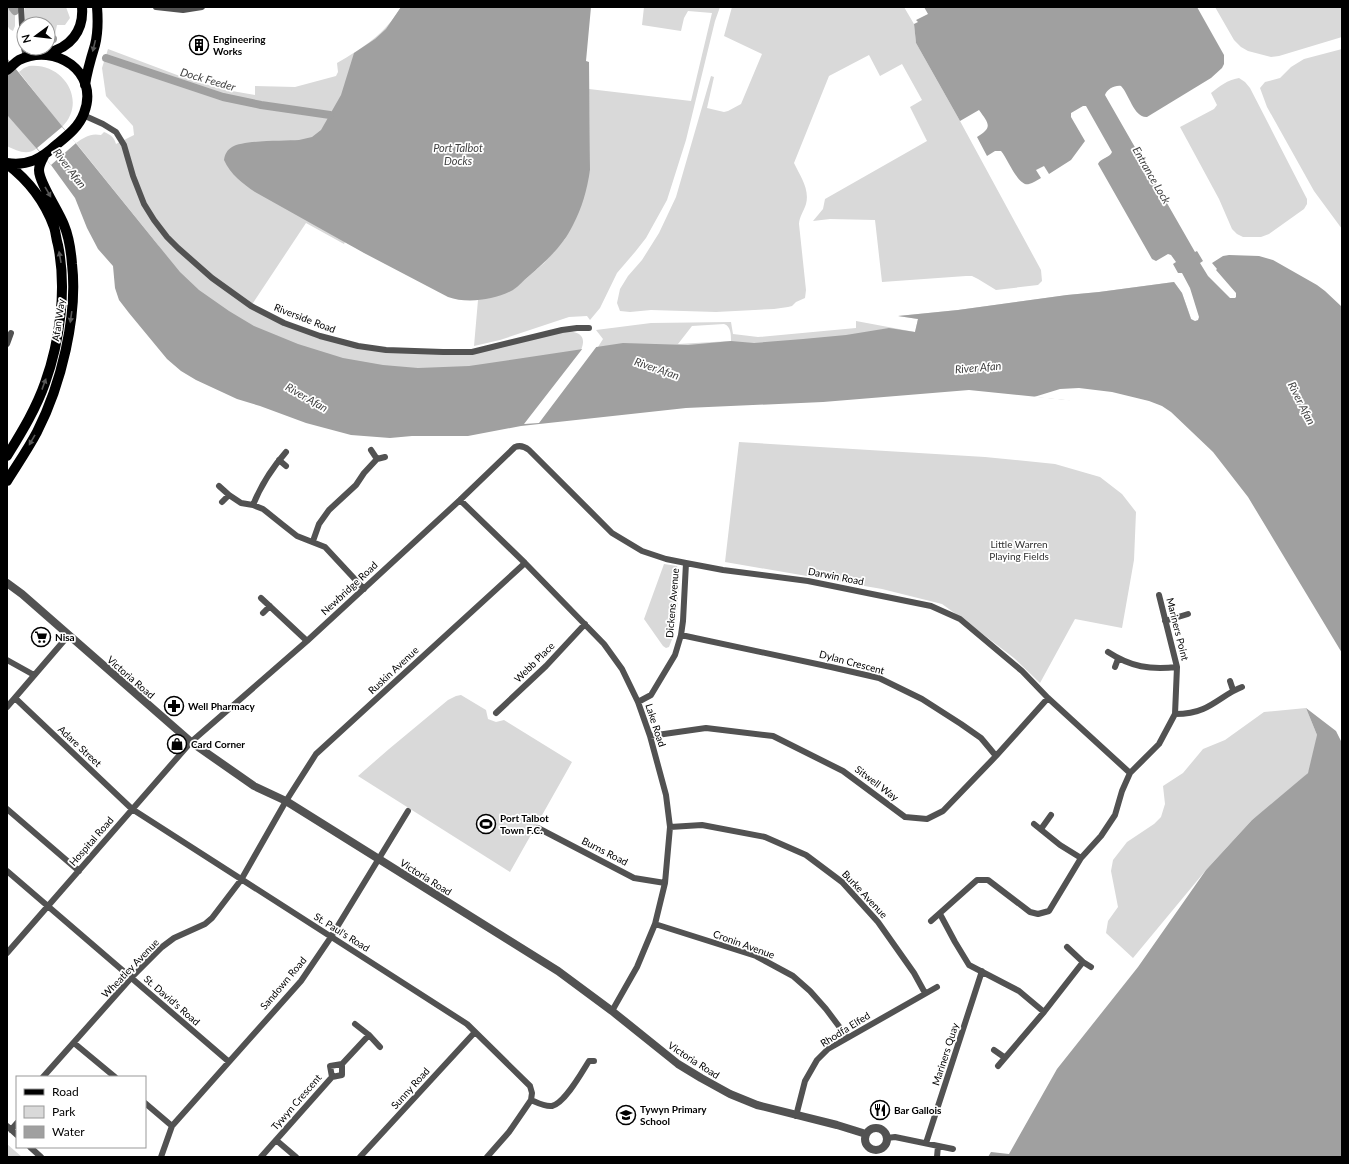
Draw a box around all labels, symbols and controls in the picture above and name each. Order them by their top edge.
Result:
north arrow [16,16,56,56]
text: N [18,33,33,44]
place label: Engineering Works [213,33,266,57]
building icon: Engineering Works [188,34,210,56]
one-way arrow [91,39,97,52]
water label: Dock Feeder [179,65,237,93]
water label: Port Talbot Docks [433,141,483,167]
water label: Entrance Lock [1130,144,1174,207]
water label: River Afan [51,146,89,191]
one-way arrow [44,186,51,198]
one-way arrow [57,250,63,263]
street label: Afan Way [49,297,67,342]
street label: Riverside Road [273,301,337,335]
one-way arrow [68,311,74,323]
water label: River Afan [633,354,681,382]
water label: River Afan [954,358,1002,376]
one-way arrow [41,378,47,390]
water label: River Afan [1286,379,1318,427]
water label: River Afan [284,380,331,414]
one-way arrow [29,434,36,446]
park label: Little Warren Playing Fields [989,538,1049,562]
street label: Newbridge Road [318,559,380,617]
street label: Darwin Road [807,565,865,587]
street label: Dickens Avenue [663,568,681,638]
street label: Mariners Point [1164,596,1192,662]
supermarket icon: Nisa [30,626,52,648]
place label: Nisa [55,631,75,643]
street label: Webb Place [511,639,557,685]
street label: Ruskin Avenue [365,644,421,696]
street label: Dylan Crescent [818,648,886,677]
street label: Victoria Road [105,653,157,701]
pharmacy icon: Well Pharmacy [163,695,185,717]
place label: Well Pharmacy [188,700,256,712]
street label: Lake Road [643,702,669,748]
street label: Adare Street [56,723,104,769]
shop icon: Card Corner [166,733,188,755]
place label: Card Corner [191,738,245,750]
street label: Sitwell Way [853,763,902,804]
place label: Port Talbot Town F.C. [500,812,549,836]
sports icon: Port Talbot Town F.C. [475,813,497,835]
street label: Hospital Road [66,814,116,868]
street label: Burns Road [580,834,630,868]
street label: Victoria Road [398,856,454,898]
street label: Burke Avenue [840,868,890,920]
street label: St. Paul's Road [312,910,372,954]
street label: Cronin Avenue [712,927,776,961]
street label: Wheatley Avenue [99,936,161,1000]
street label: Sandown Road [257,954,309,1012]
street label: St. David's Road [142,972,202,1028]
street label: Rhodfa Elfed [818,1009,872,1049]
street label: Mariners Quay [929,1020,961,1087]
street label: Victoria Road [666,1039,722,1081]
street label: Sunny Road [388,1065,432,1111]
street label: Tywyn Crescent [268,1071,324,1132]
legend [16,1076,146,1148]
text: Road [52,1084,79,1099]
restaurant icon: Bar Gallois [869,1099,891,1121]
place label: Tywyn Primary School [640,1103,707,1127]
text: Park [52,1104,76,1119]
school or university icon: Tywyn Primary School [615,1104,637,1126]
place label: Bar Gallois [894,1104,942,1116]
text: Water [52,1124,85,1139]

